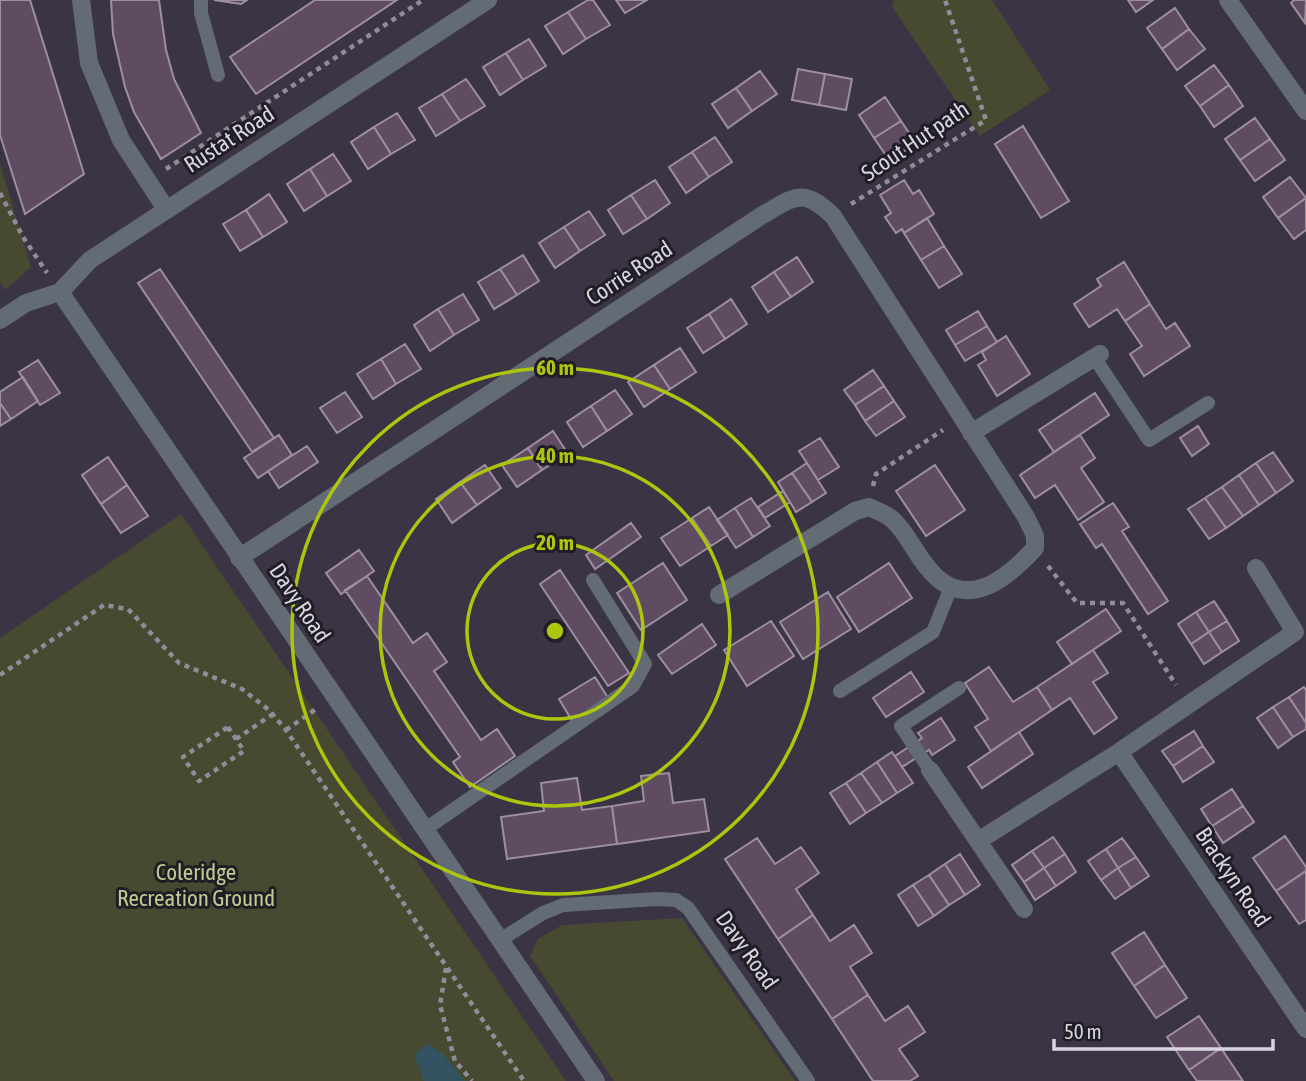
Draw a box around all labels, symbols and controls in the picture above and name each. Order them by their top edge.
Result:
street label: Scout Hut path [857,96,973,186]
street label: Rustat Road [179,100,279,178]
street label: Corrie Road [581,236,677,310]
text: 60 m [536,355,574,379]
text: 40 m [535,443,574,467]
text: 20 m [536,530,574,554]
street label: Davy Road [264,559,336,647]
centre of rings [543,619,567,643]
street label: Brackyn Road [1190,822,1276,932]
park label: Coleridge Recreation Ground [117,859,275,911]
street label: Davy Road [711,906,783,994]
scale bar [1054,1007,1273,1052]
text: 50 m [1064,1019,1102,1043]

